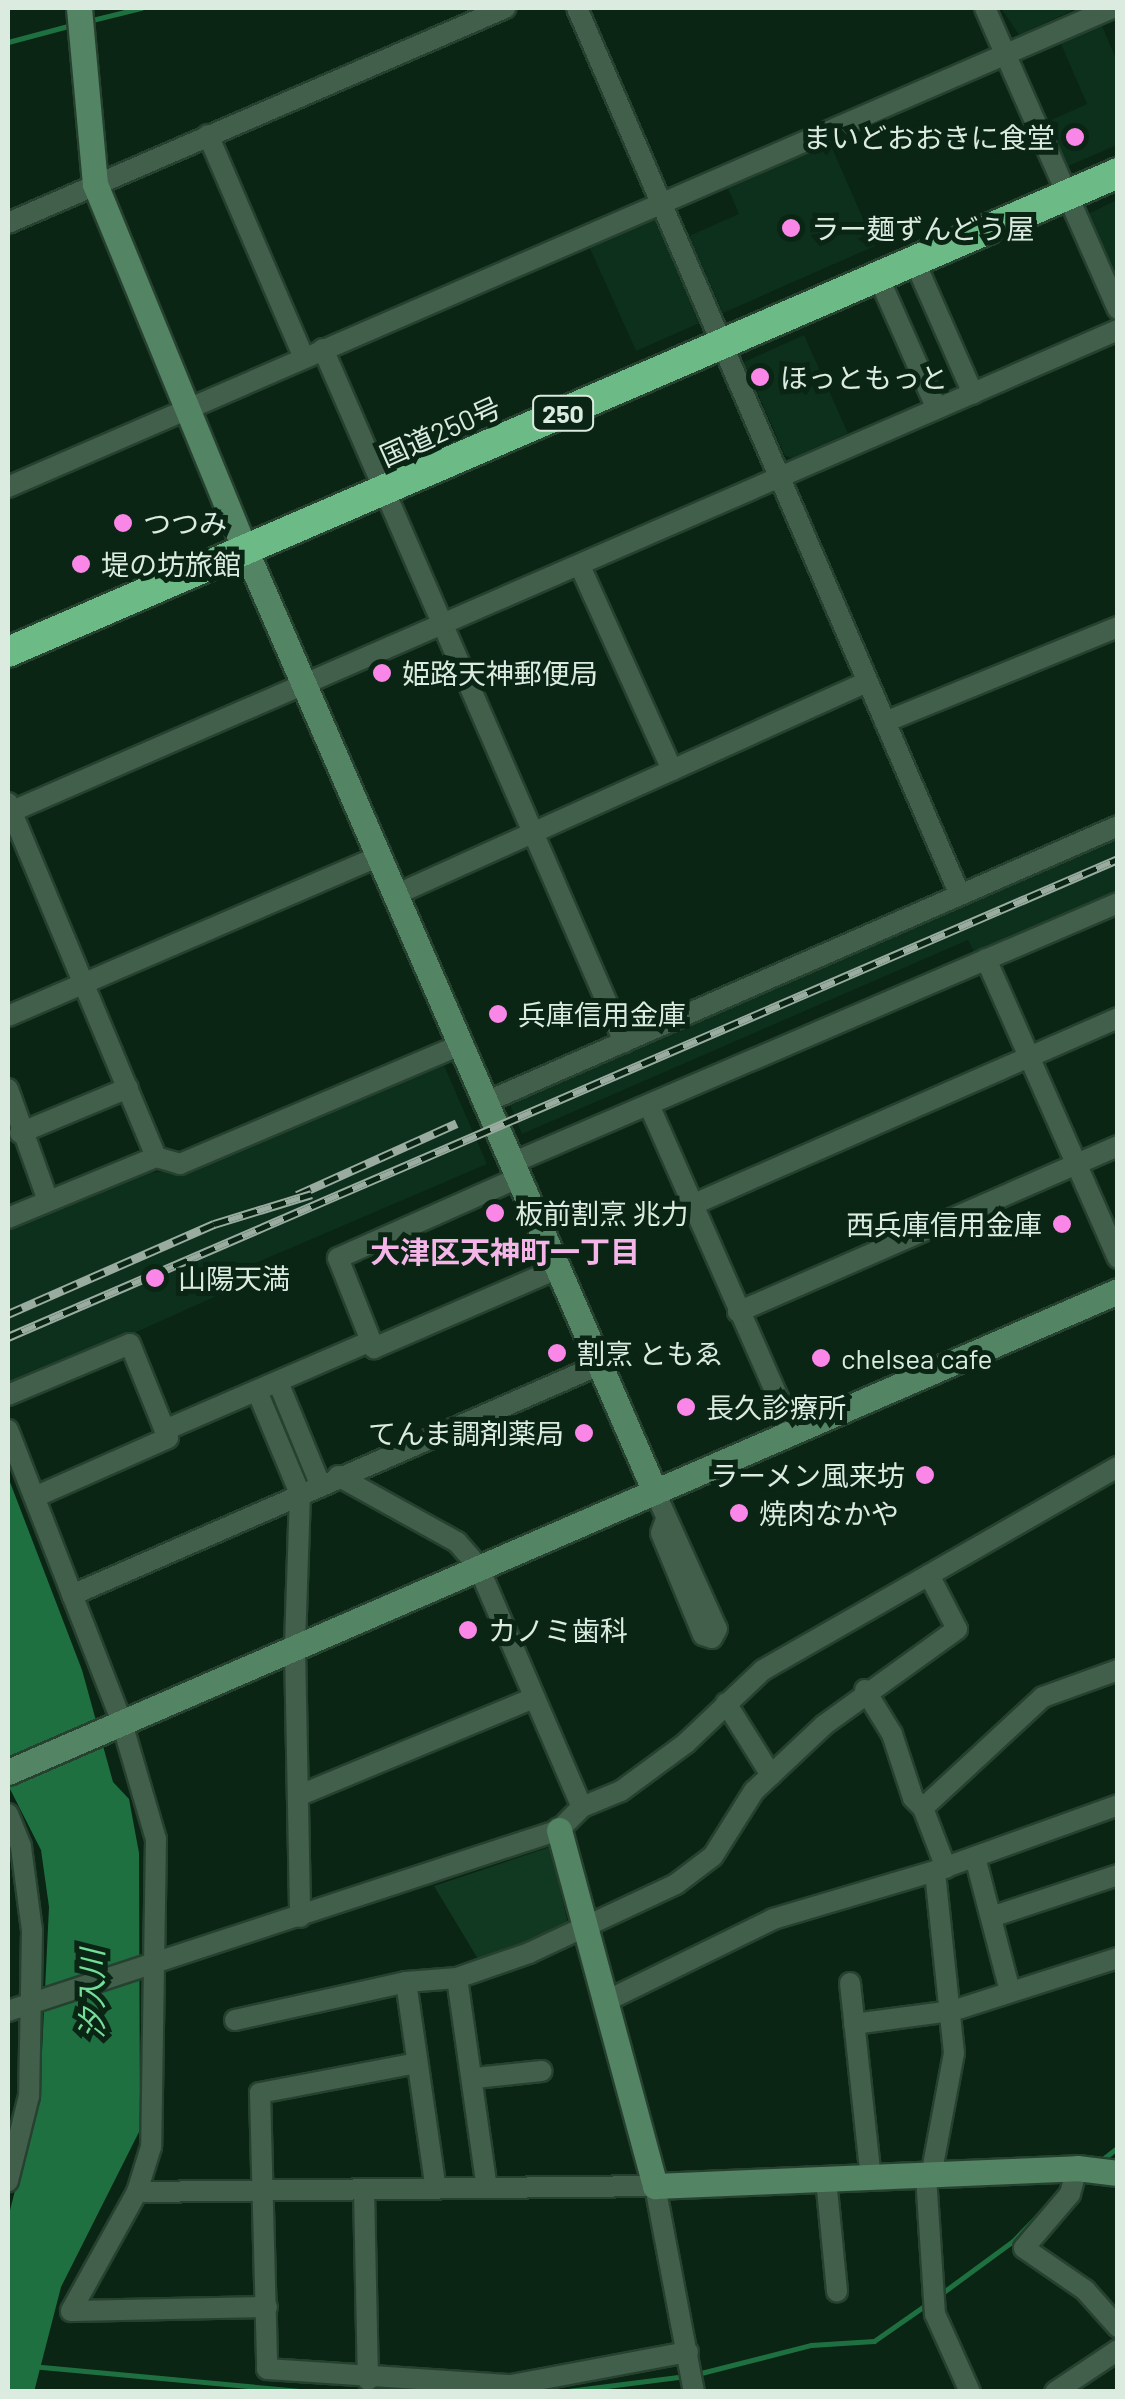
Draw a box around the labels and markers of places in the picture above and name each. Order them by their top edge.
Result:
place label: まいどおおきに食堂 [803,120,1055,154]
marker: まいどおおきに食堂 [1064,126,1086,148]
place label: ラー麺ずんどう屋 [811,211,1035,245]
marker: ラー麺ずんどう屋 [780,217,802,239]
place label: ほっともっと [780,360,948,394]
marker: ほっともっと [749,366,771,388]
place label: つつみ [143,506,227,540]
marker: つつみ [112,512,134,534]
place label: 堤の坊旅館 [101,547,241,581]
marker: 堤の坊旅館 [70,553,92,575]
place label: 姫路天神郵便局 [402,656,598,690]
marker: 姫路天神郵便局 [371,662,393,684]
place label: 兵庫信用金庫 [518,997,686,1031]
marker: 兵庫信用金庫 [487,1003,509,1025]
place label: 板前割烹 兆力 [515,1196,689,1230]
marker: 板前割烹 兆力 [484,1202,506,1224]
place label: 西兵庫信用金庫 [846,1207,1042,1241]
marker: 西兵庫信用金庫 [1051,1213,1073,1235]
place label: 山陽天満 [178,1261,290,1295]
marker: 山陽天満 [142,1265,168,1291]
place label: 割烹 ともゑ [577,1336,723,1370]
place label: chelsea cafe [841,1341,992,1375]
marker: 割烹 ともゑ [546,1342,568,1364]
marker: chelsea cafe [810,1347,832,1369]
place label: 長久診療所 [706,1390,846,1424]
marker: 長久診療所 [675,1396,697,1418]
place label: てんま調剤薬局 [368,1416,564,1450]
marker: てんま調剤薬局 [573,1422,595,1444]
place label: ラーメン風来坊 [709,1458,905,1492]
marker: ラーメン風来坊 [914,1464,936,1486]
place label: 焼肉なかや [759,1496,899,1530]
marker: 焼肉なかや [728,1502,750,1524]
place label: カノミ歯科 [488,1613,628,1647]
marker: カノミ歯科 [457,1619,479,1641]

